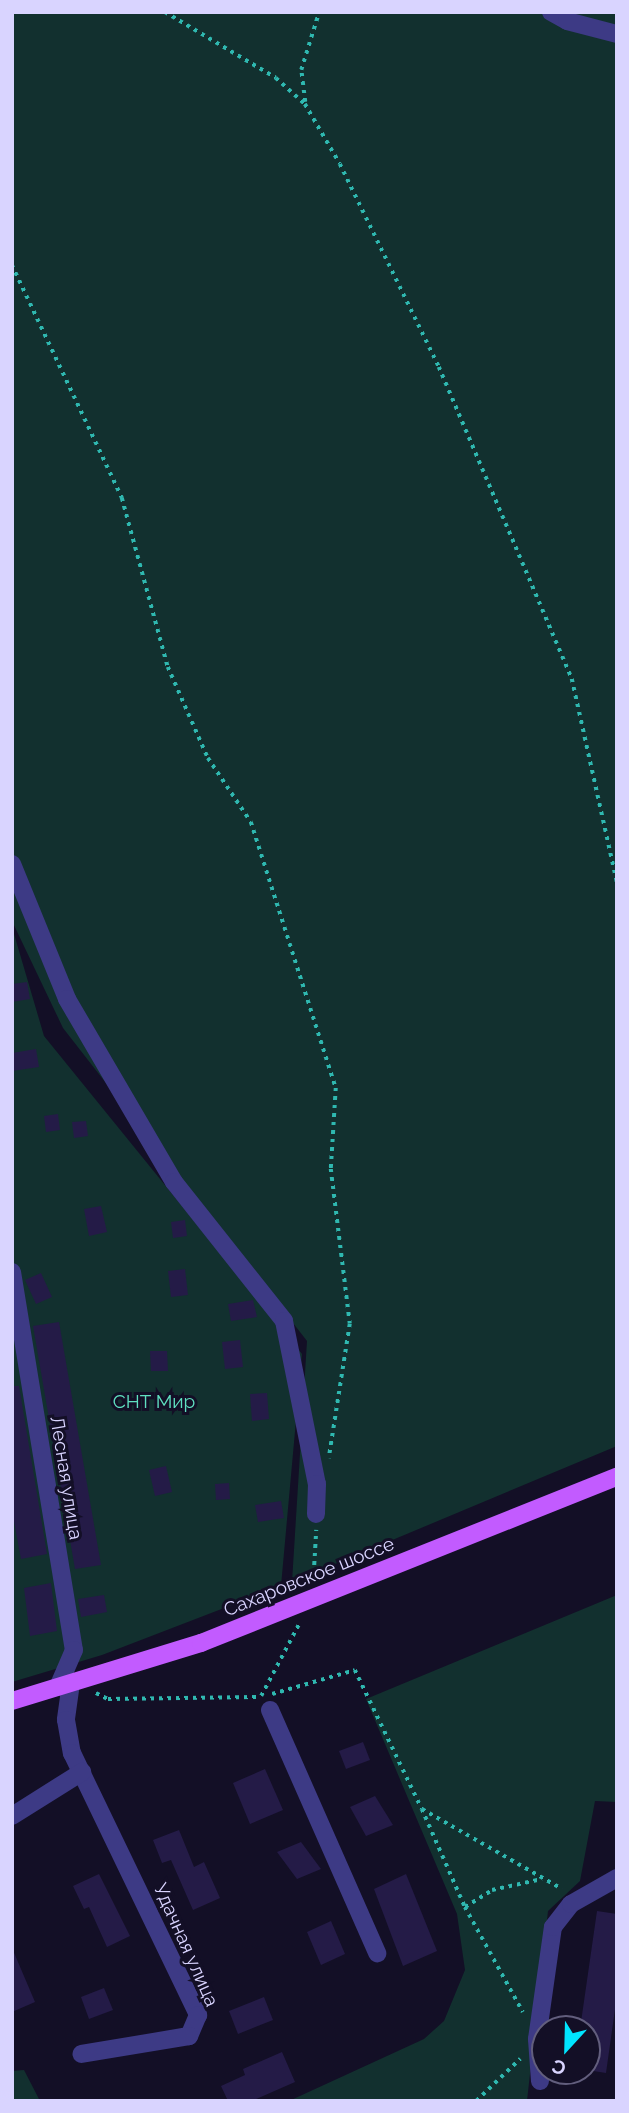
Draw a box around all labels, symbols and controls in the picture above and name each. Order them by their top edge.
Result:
park label: СНТ Мир [112,1391,196,1413]
street label: Лесная улица [45,1414,87,1542]
street label: Сахаровское шоссе [220,1532,398,1622]
street label: Удачная улица [149,1880,223,2010]
north arrow [531,2015,601,2085]
text: С [549,2055,569,2080]

